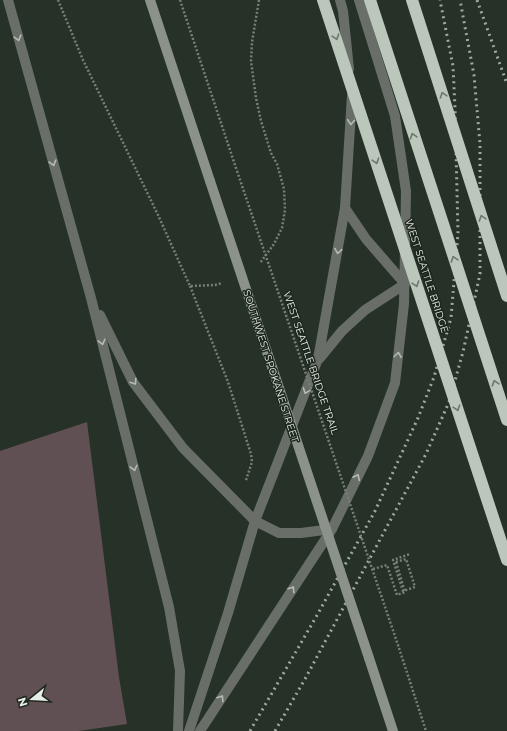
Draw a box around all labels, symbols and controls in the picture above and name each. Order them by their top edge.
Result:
one-way arrow [331,33,339,40]
one-way arrow [13,34,22,41]
one-way arrow [439,91,447,98]
one-way arrow [346,119,355,125]
one-way arrow [410,132,418,139]
one-way arrow [371,157,380,164]
one-way arrow [48,159,57,166]
one-way arrow [479,215,487,222]
street label: WEST SEATTLE BRIDGE [402,217,452,335]
one-way arrow [334,248,342,254]
one-way arrow [450,256,459,263]
one-way arrow [412,280,420,287]
street label: SOUTHWEST SPOKANE STREET [240,288,302,444]
street label: WEST SEATTLE BRIDGE TRAIL [280,290,342,436]
one-way arrow [97,338,106,345]
one-way arrow [394,352,403,358]
one-way arrow [129,378,137,385]
one-way arrow [491,379,500,386]
one-way arrow [302,388,310,395]
one-way arrow [452,404,461,411]
one-way arrow [129,464,138,471]
one-way arrow [352,474,360,481]
one-way arrow [287,587,294,594]
north arrow [12,679,52,719]
one-way arrow [216,695,224,702]
text: N [14,696,31,708]

